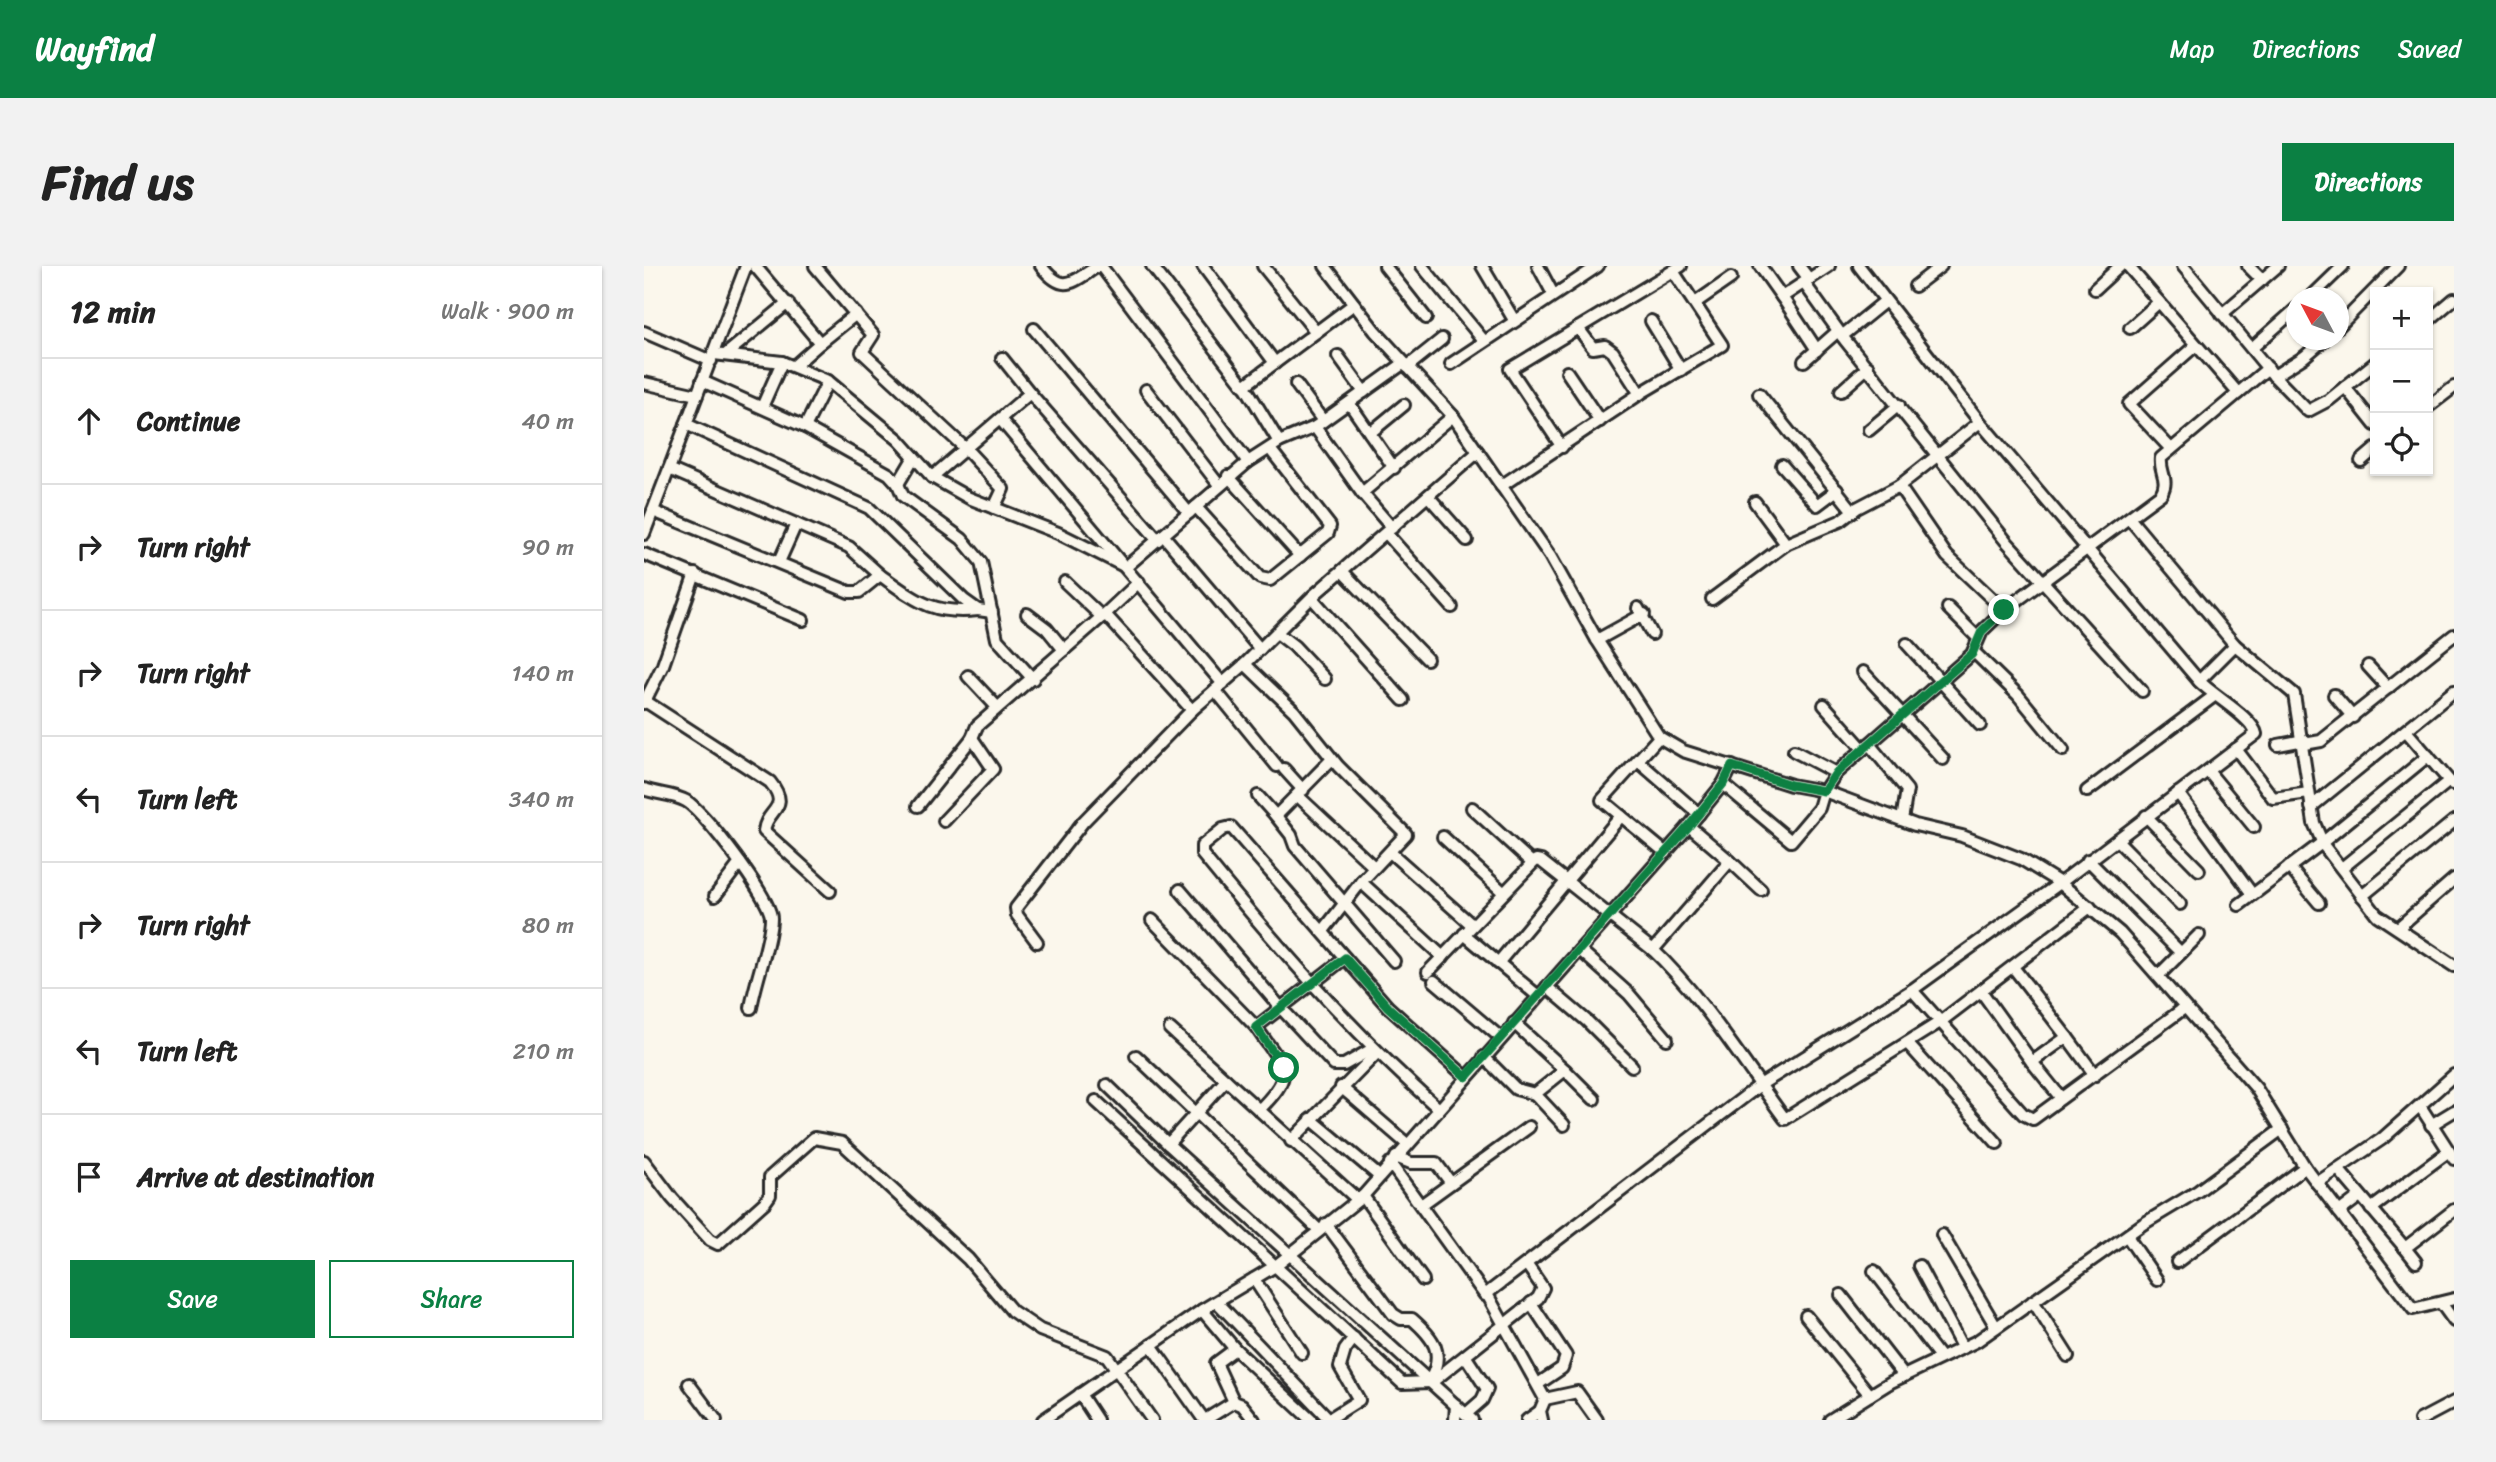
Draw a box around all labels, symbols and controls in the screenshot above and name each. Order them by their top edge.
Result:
text: Wayfind [35,20,154,78]
text: Map [2170,28,2214,70]
text: Directions [2252,28,2360,70]
text: Saved [2398,28,2461,70]
text: Find us [42,139,194,226]
button: Directions [2282,143,2454,221]
text: 12 min [70,285,155,339]
north arrow [2286,287,2349,350]
map controls [2370,287,2433,476]
button: + [2370,287,2433,350]
text: Walk · 900 m [441,291,574,332]
button: − [2370,350,2433,413]
text: Continue [137,398,240,444]
text: 40 m [521,401,574,442]
icon: ahead [70,402,108,440]
button: locate [2370,413,2433,476]
text: Turn right [137,524,250,570]
text: 90 m [522,527,574,568]
icon: right [70,528,108,566]
route end [1988,594,2019,625]
text: Turn right [137,650,250,696]
text: 140 m [512,653,574,694]
icon: right [70,654,108,692]
text: Turn left [137,776,237,822]
text: 340 m [509,779,574,820]
icon: left [70,780,108,818]
text: Turn right [137,902,250,948]
text: 80 m [522,905,574,946]
icon: right [70,906,108,944]
text: Turn left [137,1028,237,1074]
text: 210 m [513,1031,574,1072]
icon: left [70,1032,108,1070]
route start [1268,1052,1299,1083]
text: Arrive at destination [137,1154,374,1200]
icon: arrive [70,1158,108,1196]
button: Save [70,1260,315,1338]
button: Share [329,1260,574,1338]

